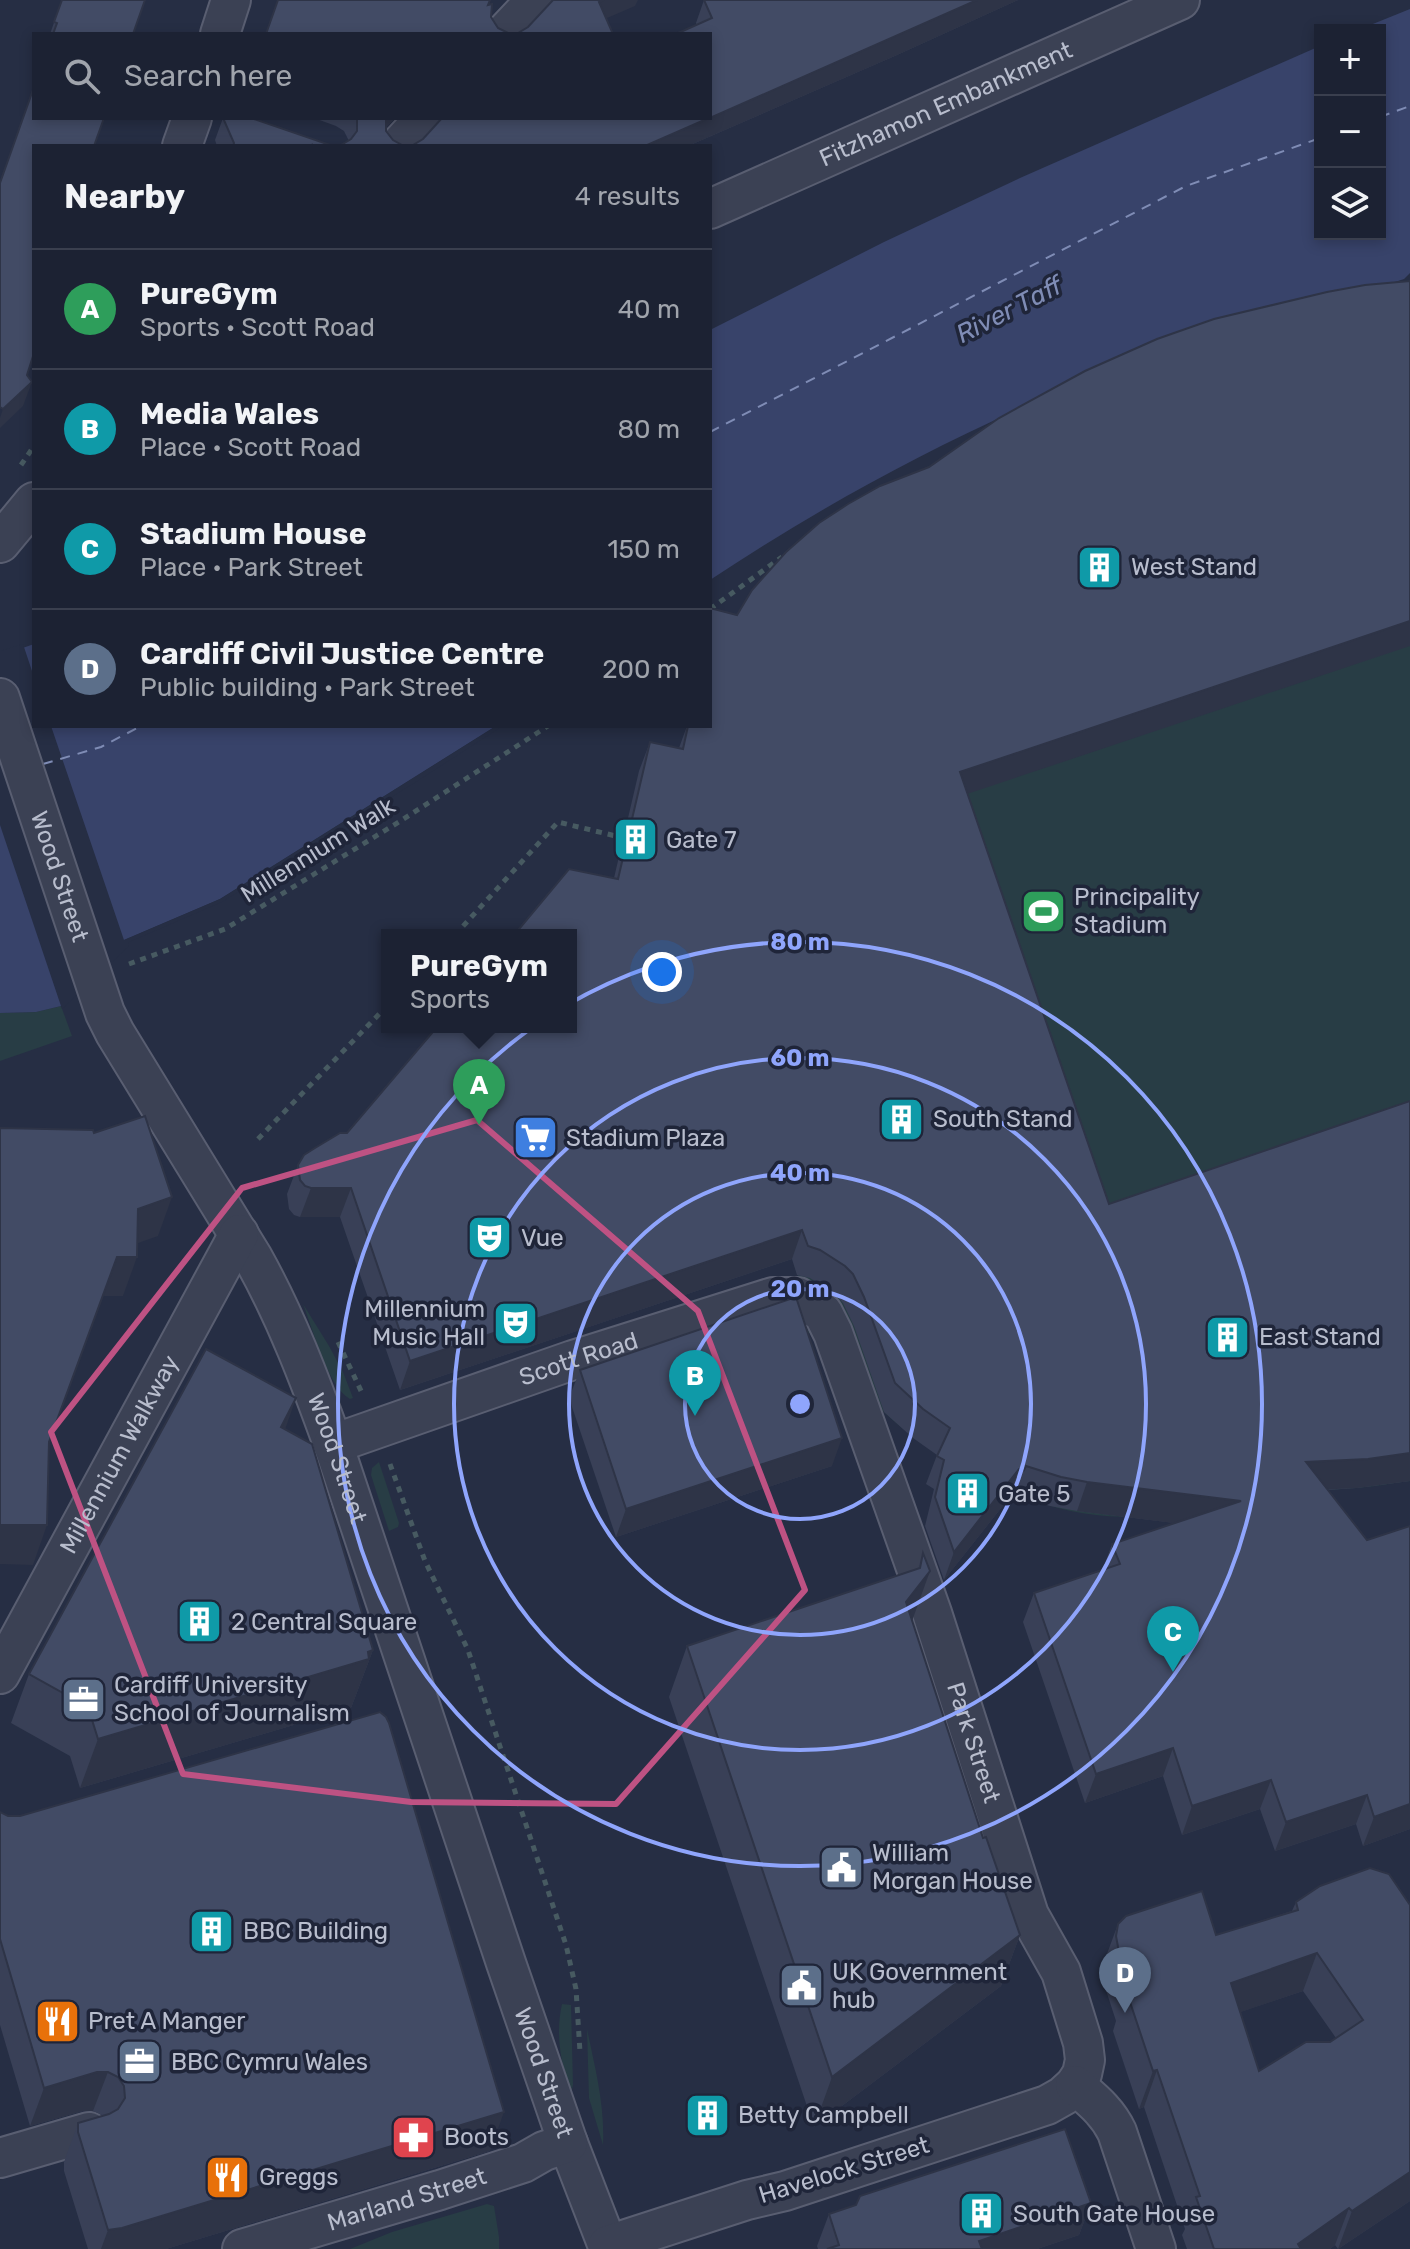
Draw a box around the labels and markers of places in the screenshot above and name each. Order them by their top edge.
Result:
building icon: West Stand [1076,543,1124,591]
place label: West Stand [1131,553,1257,581]
building icon: Gate 7 [611,816,659,864]
place label: Gate 7 [666,826,737,854]
place label: Principality Stadium [1074,883,1200,939]
sports icon: Principality Stadium [1019,887,1067,935]
pin: A [453,1059,505,1125]
building icon: South Stand [878,1095,926,1143]
place label: South Stand [933,1105,1072,1133]
supermarket icon: Stadium Plaza [511,1114,559,1162]
place label: Stadium Plaza [566,1124,725,1152]
theatre icon: Vue [466,1214,514,1262]
place label: Vue [521,1224,564,1252]
place label: Millennium Music Hall [364,1295,485,1351]
theatre icon: Millennium Music Hall [492,1299,540,1347]
building icon: East Stand [1204,1313,1252,1361]
place label: East Stand [1259,1323,1381,1351]
pin: B [669,1350,721,1416]
centre of rings [786,1390,814,1418]
building icon: Gate 5 [943,1470,991,1518]
place label: Gate 5 [998,1480,1070,1508]
building icon: 2 Central Square [176,1598,224,1646]
pin: C [1147,1606,1199,1672]
place label: 2 Central Square [231,1608,417,1636]
place label: Cardiff University School of Journalism [114,1671,350,1727]
office icon: Cardiff University School of Journalism [59,1675,107,1723]
place label: William Morgan House [872,1839,1033,1895]
public building icon: William Morgan House [817,1843,865,1891]
building icon: BBC Building [188,1907,236,1955]
place label: BBC Building [243,1917,388,1945]
pin: D [1099,1947,1151,2013]
place label: UK Government hub [832,1958,1007,2014]
public building icon: UK Government hub [777,1962,825,2010]
restaurant icon: Pret A Manger [33,1997,81,2045]
place label: Pret A Manger [88,2007,245,2035]
office icon: BBC Cymru Wales [116,2038,164,2086]
place label: BBC Cymru Wales [171,2048,368,2076]
building icon: Betty Campbell [683,2091,731,2139]
place label: Betty Campbell [738,2101,909,2129]
pharmacy icon: Boots [389,2113,437,2161]
place label: Boots [444,2123,509,2151]
restaurant icon: Greggs [204,2153,252,2201]
place label: Greggs [259,2163,339,2191]
building icon: South Gate House [958,2190,1006,2238]
place label: South Gate House [1013,2200,1215,2228]

